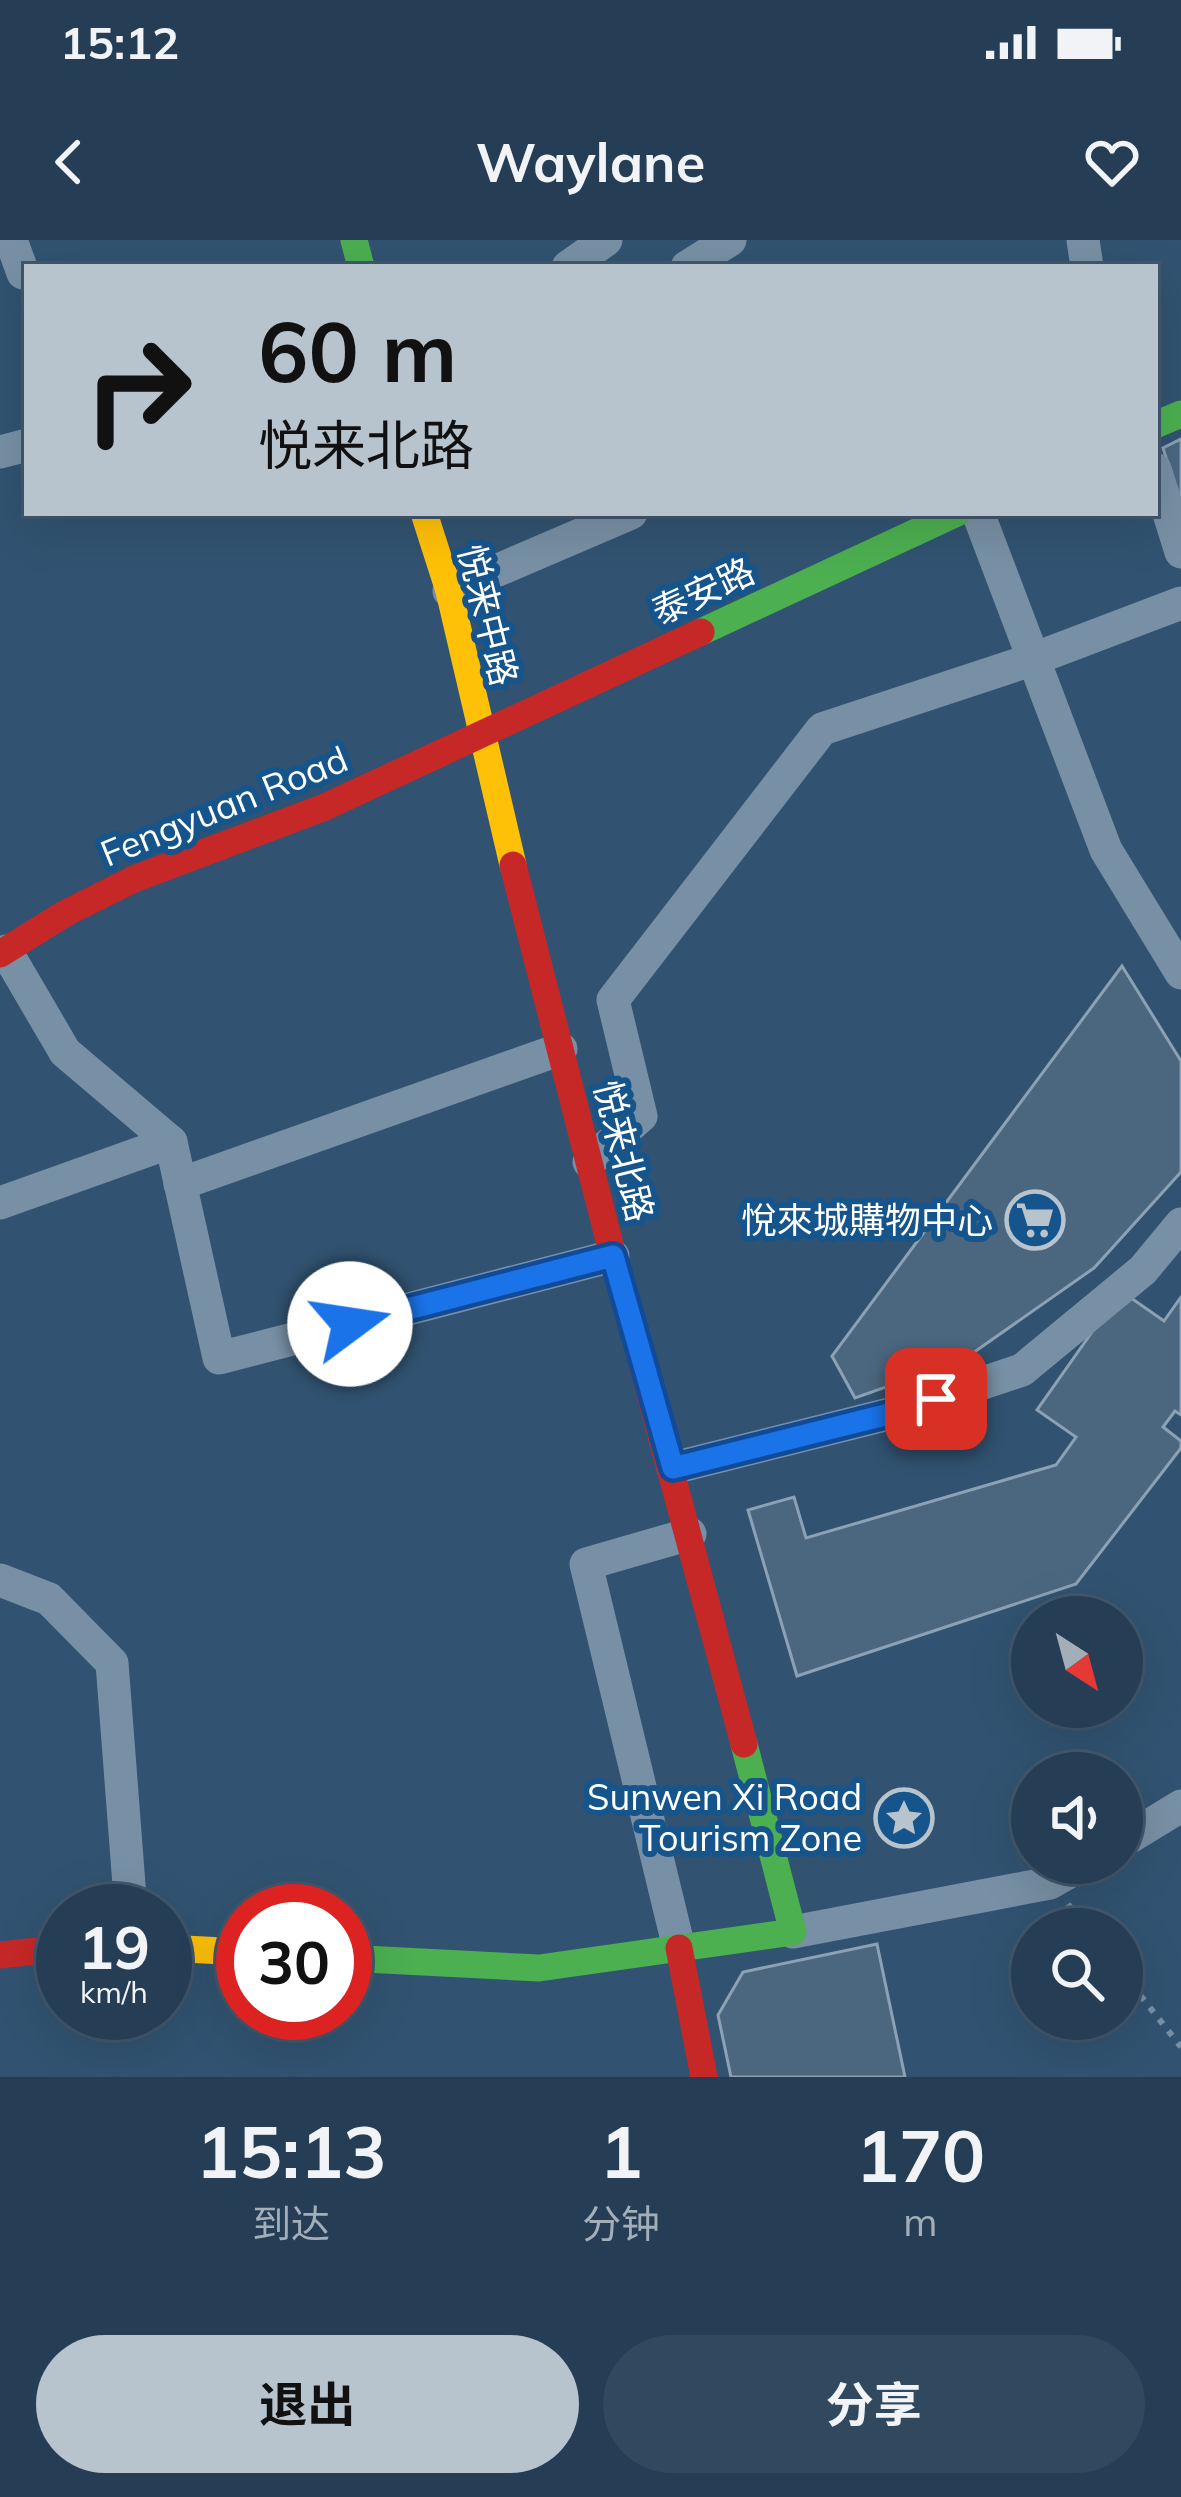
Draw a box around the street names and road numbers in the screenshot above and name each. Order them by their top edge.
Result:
street label: 悦来中路 [449,540,528,690]
street label: 泰安路 [644,547,761,634]
street label: Fengyuan Road [94,736,354,876]
street label: 悦来北路 [585,1076,664,1226]

